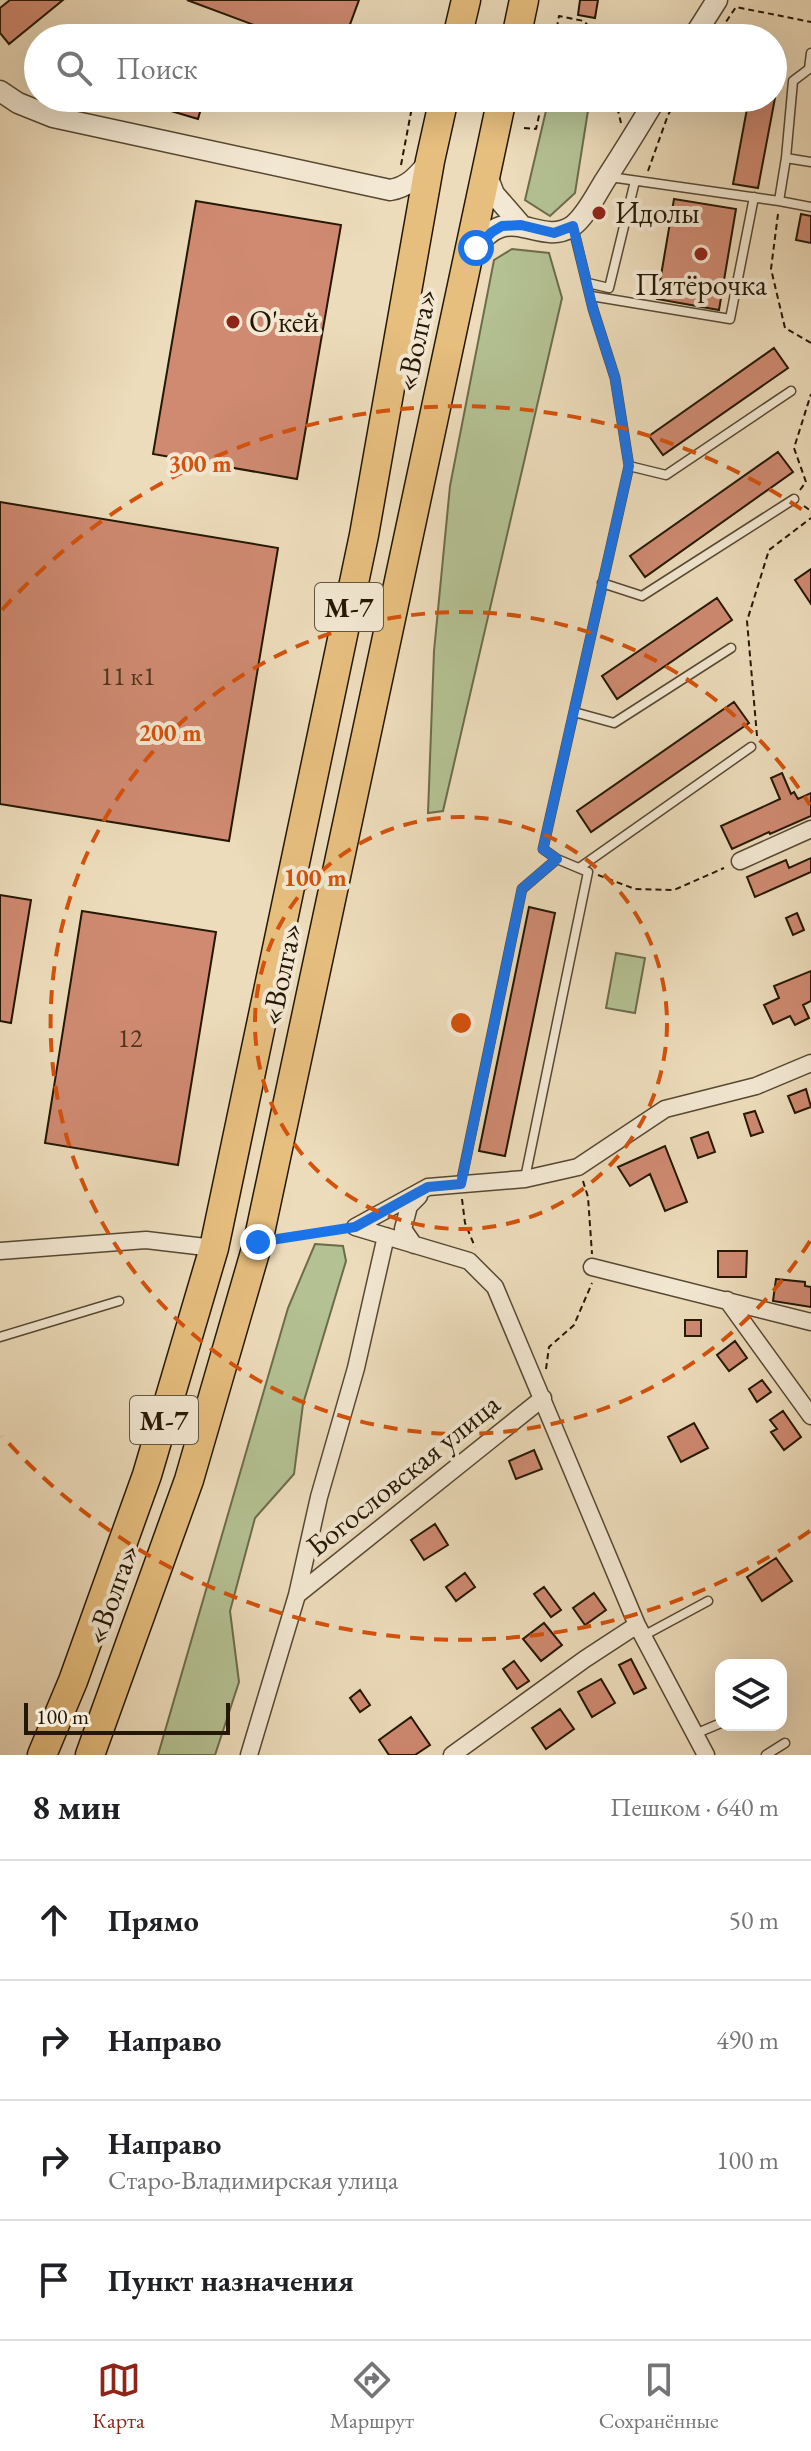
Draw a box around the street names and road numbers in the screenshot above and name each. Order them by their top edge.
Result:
street label: «Волга» [386,285,445,395]
road number: М-7 [315,583,383,631]
street label: «Волга» [251,919,310,1029]
street label: Богословская улица [298,1384,508,1565]
road number: М-7 [130,1396,198,1444]
street label: «Волга» [75,1538,148,1650]

